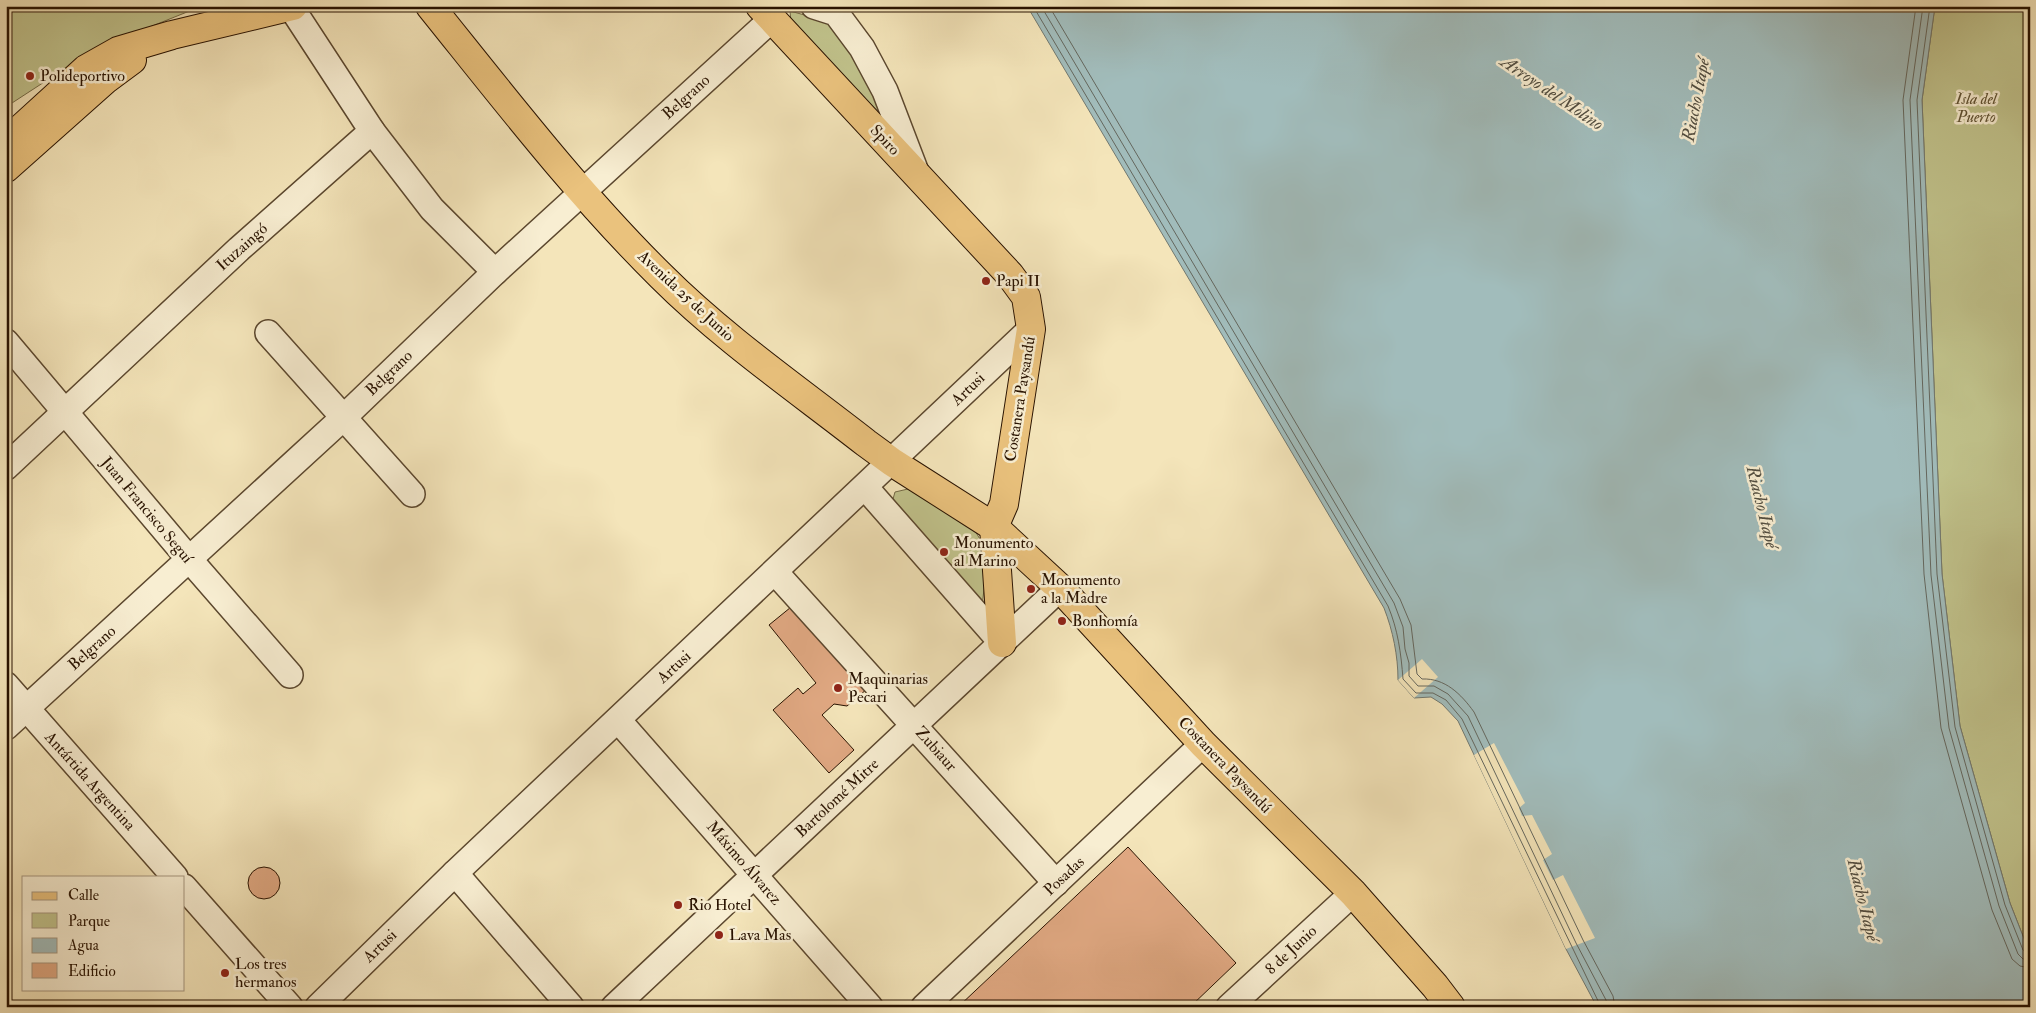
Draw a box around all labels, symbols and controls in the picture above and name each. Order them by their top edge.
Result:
water label: Arroyo del Molino [1495,49,1608,136]
water label: Riacho Itapé [1677,54,1716,144]
place label: Polideportivo [40,66,125,87]
marker: Polideportivo [24,70,36,82]
street label: Belgrano [658,70,714,124]
park label: Isla del Puerto [1954,89,1998,127]
street label: Spiro [865,120,904,160]
street label: Ituzaingó [212,219,272,275]
street label: Avenida 25 de Junio [632,246,739,347]
place label: Papi II [996,271,1040,292]
marker: Papi II [980,275,992,287]
street label: Costanera Paysandú [1000,335,1040,463]
street label: Belgrano [361,346,417,400]
street label: Artusi [946,368,989,411]
street label: Juan Francisco Seguí [95,452,198,569]
water label: Riacho Itapé [1740,463,1784,553]
place label: Monumento al Marino [954,533,1034,571]
marker: Monumento al Marino [938,546,950,558]
place label: Monumento a la Madre [1041,570,1121,608]
marker: Monumento a la Madre [1025,583,1037,595]
place label: Bonhomía [1072,611,1138,631]
marker: Bonhomía [1056,615,1068,627]
street label: Belgrano [64,621,120,675]
street label: Artusi [652,646,695,688]
place label: Maquinarias Pecari [848,669,928,707]
marker: Maquinarias Pecari [832,682,844,694]
street label: Costanera Paysandú [1174,713,1276,817]
street label: Zubiaur [911,723,961,775]
street label: Antártida Argentina [40,727,140,835]
street label: Bartolomé Mitre [791,754,883,842]
street label: Máximo Álvarez [702,816,787,909]
street label: Posadas [1039,852,1089,900]
water label: Riacho Itapé [1841,856,1885,946]
legend [22,876,185,990]
text: Calle [68,886,99,905]
place label: Rio Hotel [688,895,751,915]
marker: Rio Hotel [672,899,684,911]
text: Parque [68,912,110,931]
street label: 8 de Junio [1261,921,1322,980]
street label: Artusi [358,925,401,968]
place label: Lava Mas [729,925,791,945]
marker: Lava Mas [713,929,725,941]
text: Agua [67,936,100,955]
place label: Los tres hermanos [235,954,296,992]
text: Edificio [68,962,116,981]
marker: Los tres hermanos [219,967,231,979]

